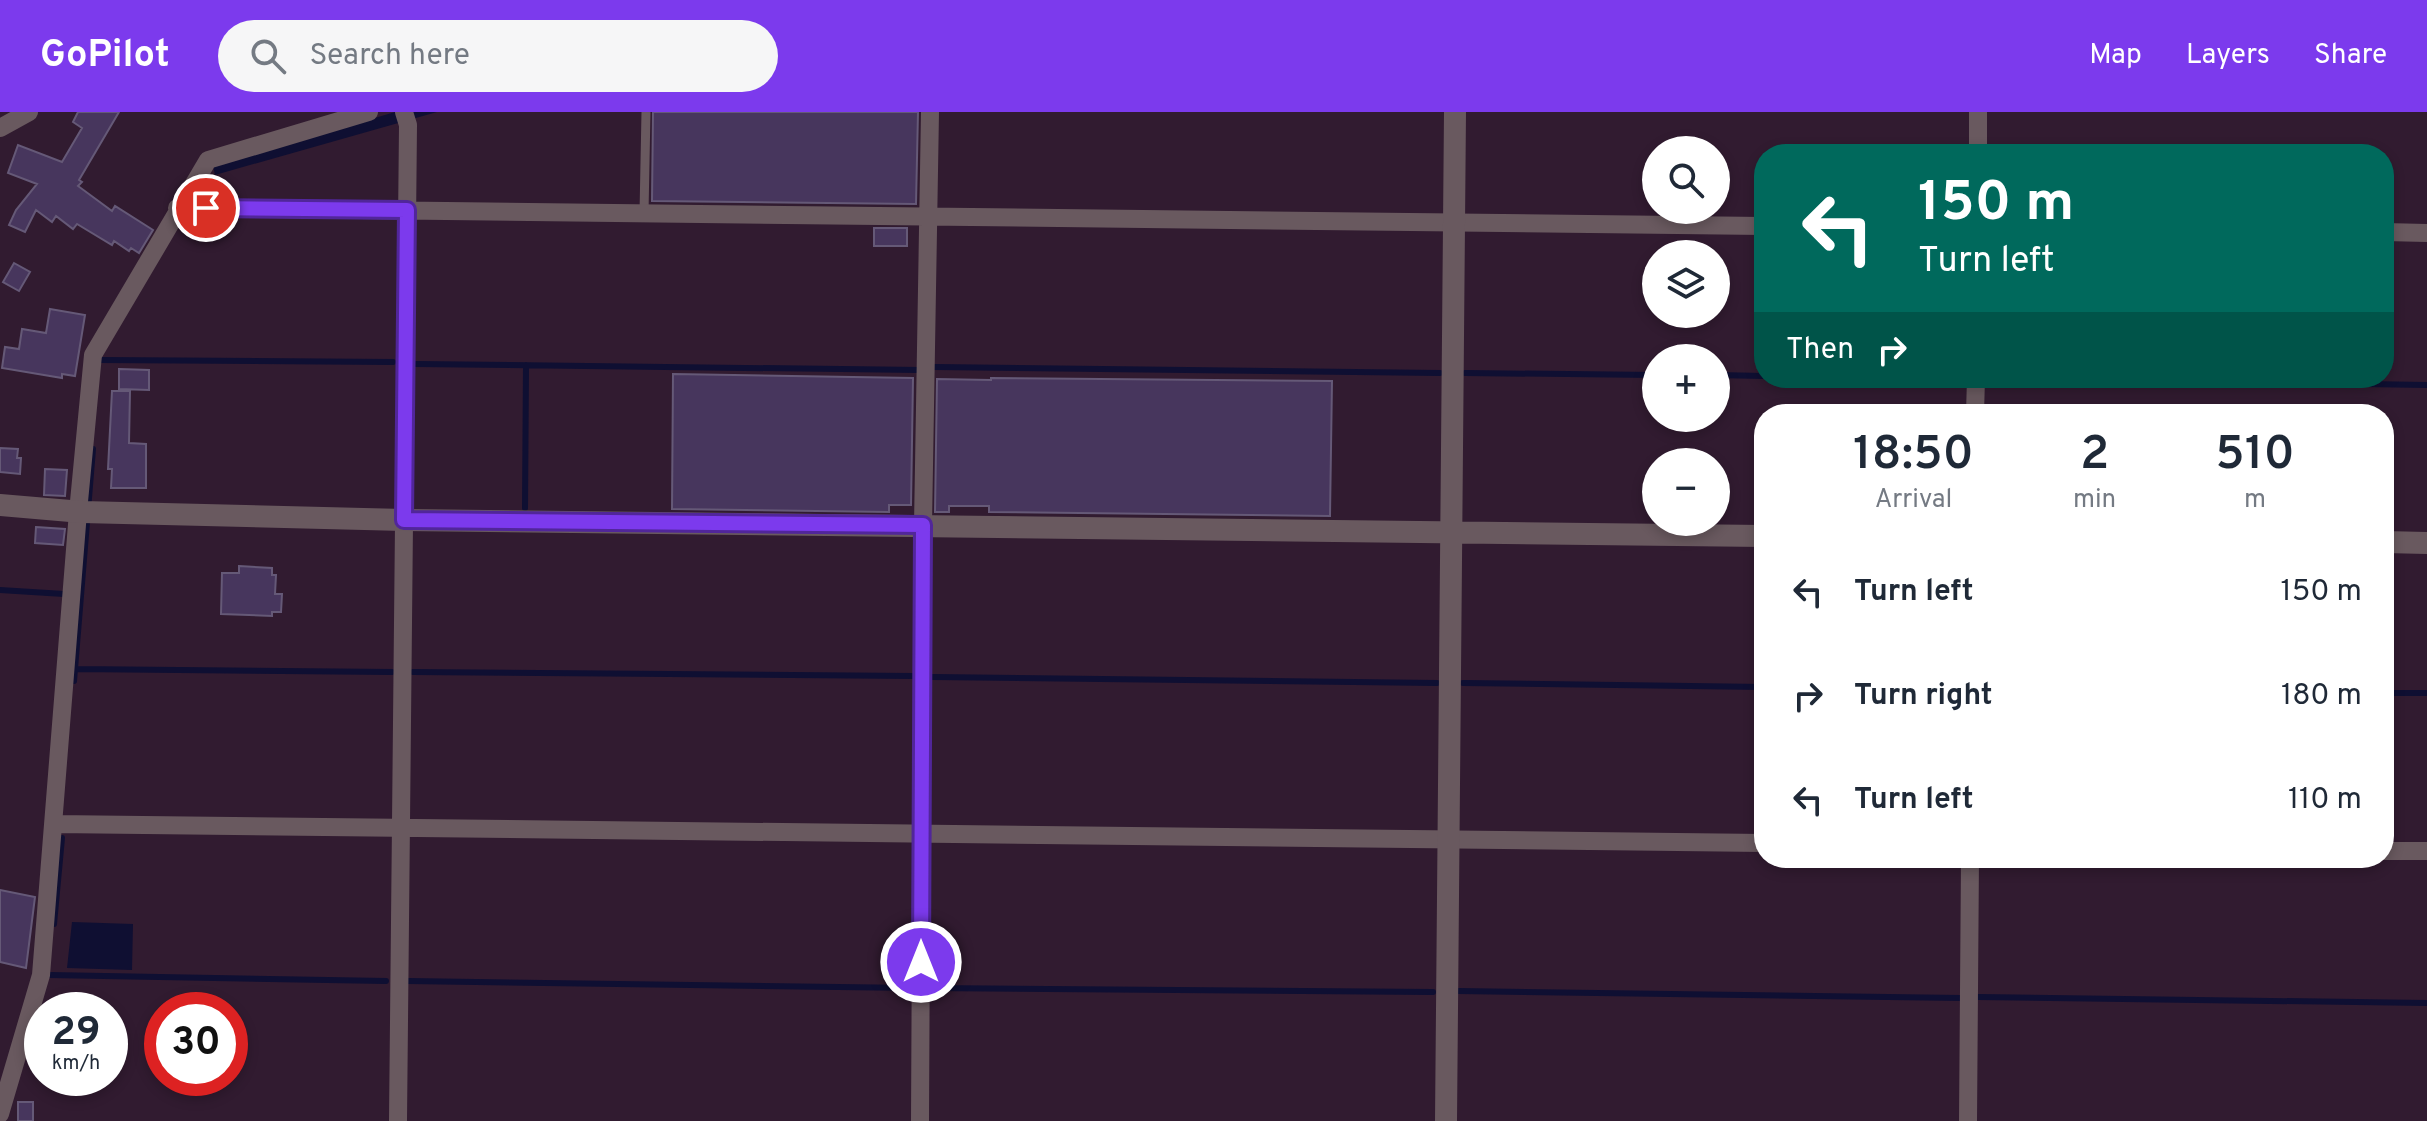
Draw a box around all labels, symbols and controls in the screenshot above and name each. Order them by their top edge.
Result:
search box [218,20,778,92]
text: GoPilot [40,32,170,81]
icon: search [246,34,290,78]
text: Search here [310,38,470,75]
text: Map [2089,38,2142,74]
text: Layers [2186,38,2270,74]
text: Share [2314,38,2387,74]
map controls [1642,136,1730,536]
button: search [1642,136,1730,224]
text: 150 m [1918,170,2074,240]
pin [172,174,240,242]
icon: left [1786,176,1890,280]
icon: arrive [184,186,228,230]
text: Turn left [1918,239,2055,285]
button: layers [1642,240,1730,328]
icon: right [1870,328,1914,372]
text: Then [1786,332,1854,369]
button: + [1642,344,1730,432]
text: 18:50 [1853,426,1974,486]
text: 2 [2080,426,2109,486]
text: 510 [2215,426,2295,486]
button: − [1642,448,1730,536]
text: Arrival [1875,484,1952,517]
text: min [2073,484,2116,517]
text: m [2244,484,2266,517]
icon: left [1786,570,1830,614]
text: Turn left [1854,574,1974,611]
text: 150 m [2281,574,2362,611]
icon: right [1786,674,1830,718]
text: Turn right [1854,678,1992,715]
text: 180 m [2281,678,2362,715]
icon: left [1786,778,1830,822]
text: Turn left [1854,782,1974,819]
text: 110 m [2288,782,2362,819]
position arrow [879,920,963,1004]
speed limit sign: 30 [144,992,248,1096]
text: 29 [51,1009,101,1059]
text: km/h [52,1051,100,1077]

